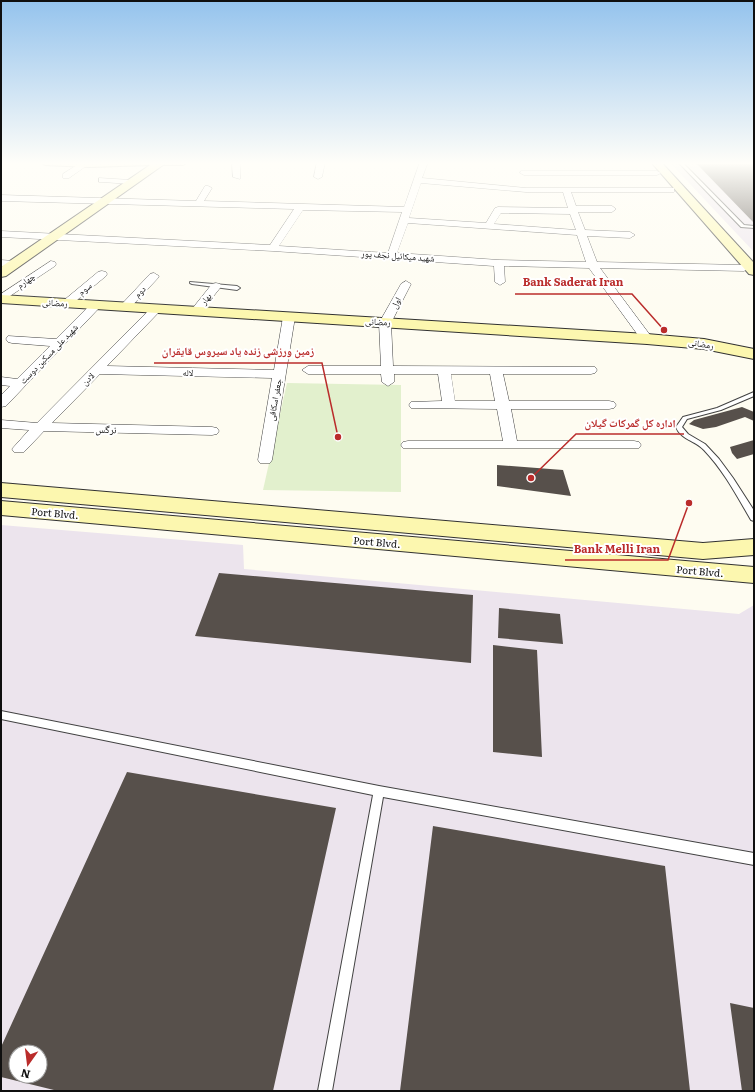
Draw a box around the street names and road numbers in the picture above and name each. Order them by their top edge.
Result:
street label: شهید میکائیل نجف پور [360,245,435,265]
street label: چهارم [14,269,38,292]
street label: سوم [74,278,95,299]
street label: دوم [130,282,150,301]
street label: بهار [195,289,215,308]
street label: رمضانی [42,294,69,310]
street label: اول [386,294,404,311]
street label: رمضانی [365,313,392,329]
street label: شهید علی مسکین دوست [16,320,81,387]
street label: رمضانی [687,334,715,352]
street label: لاله [182,365,194,379]
street label: لادن [78,368,97,388]
street label: جعفر اسکافی [263,377,285,422]
street label: نرگس [95,421,117,436]
street label: Port Blvd. [31,503,79,522]
street label: Port Blvd. [353,532,401,551]
street label: Port Blvd. [676,561,724,580]

